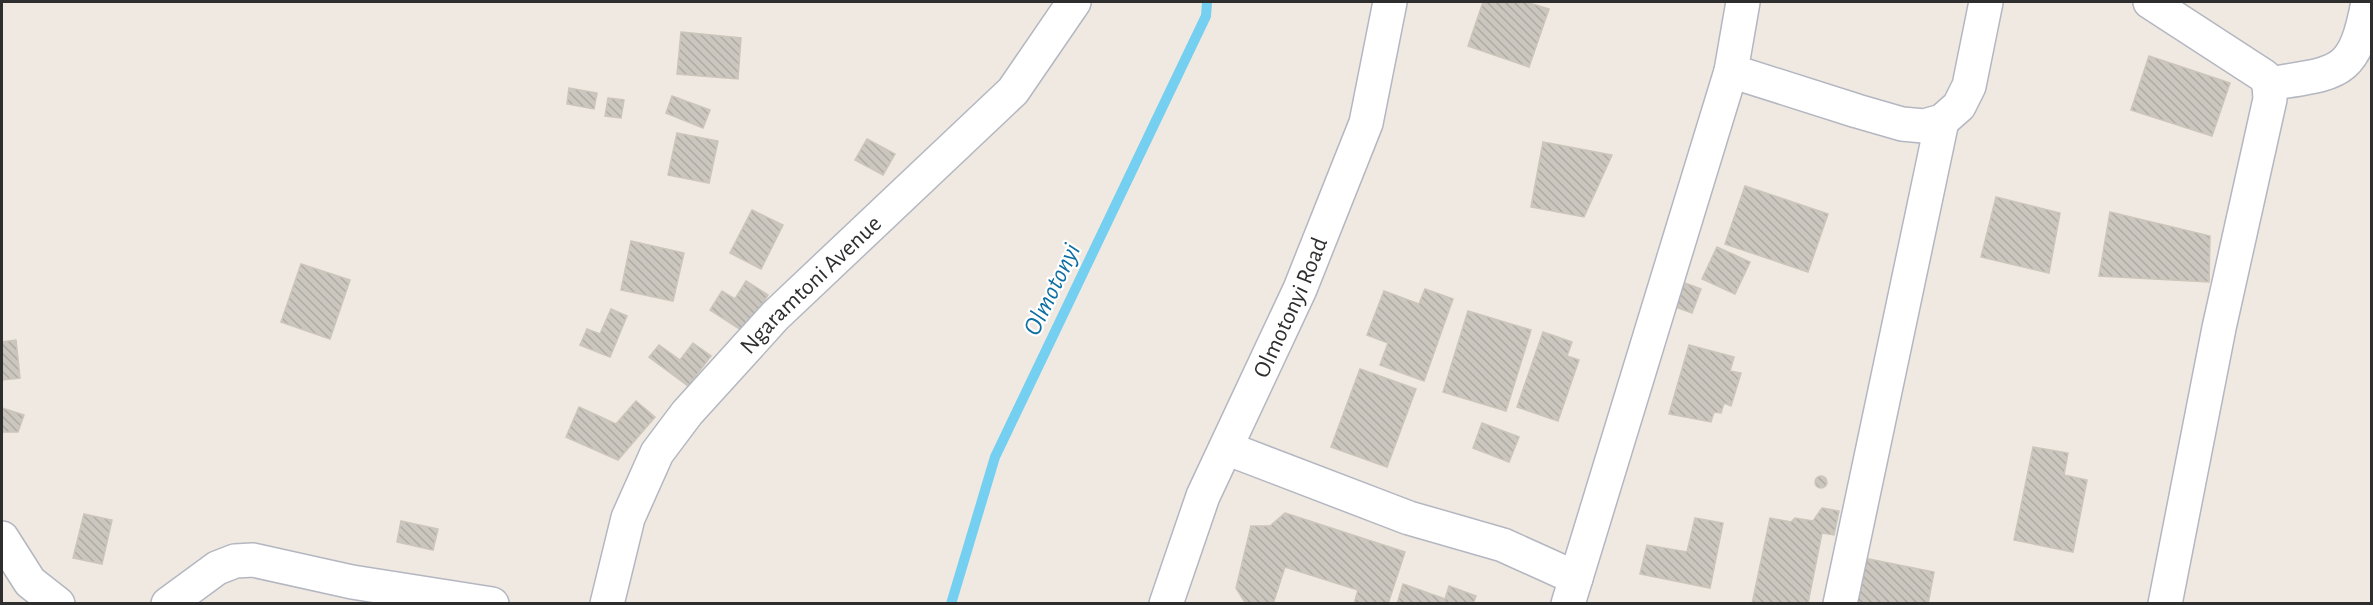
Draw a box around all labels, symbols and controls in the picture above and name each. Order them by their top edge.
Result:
street label: Ngaramtoni Avenue [736,211,886,359]
street label: Olmotonyi Road [1249,234,1332,382]
water label: Olmotonyi [1019,239,1085,339]

